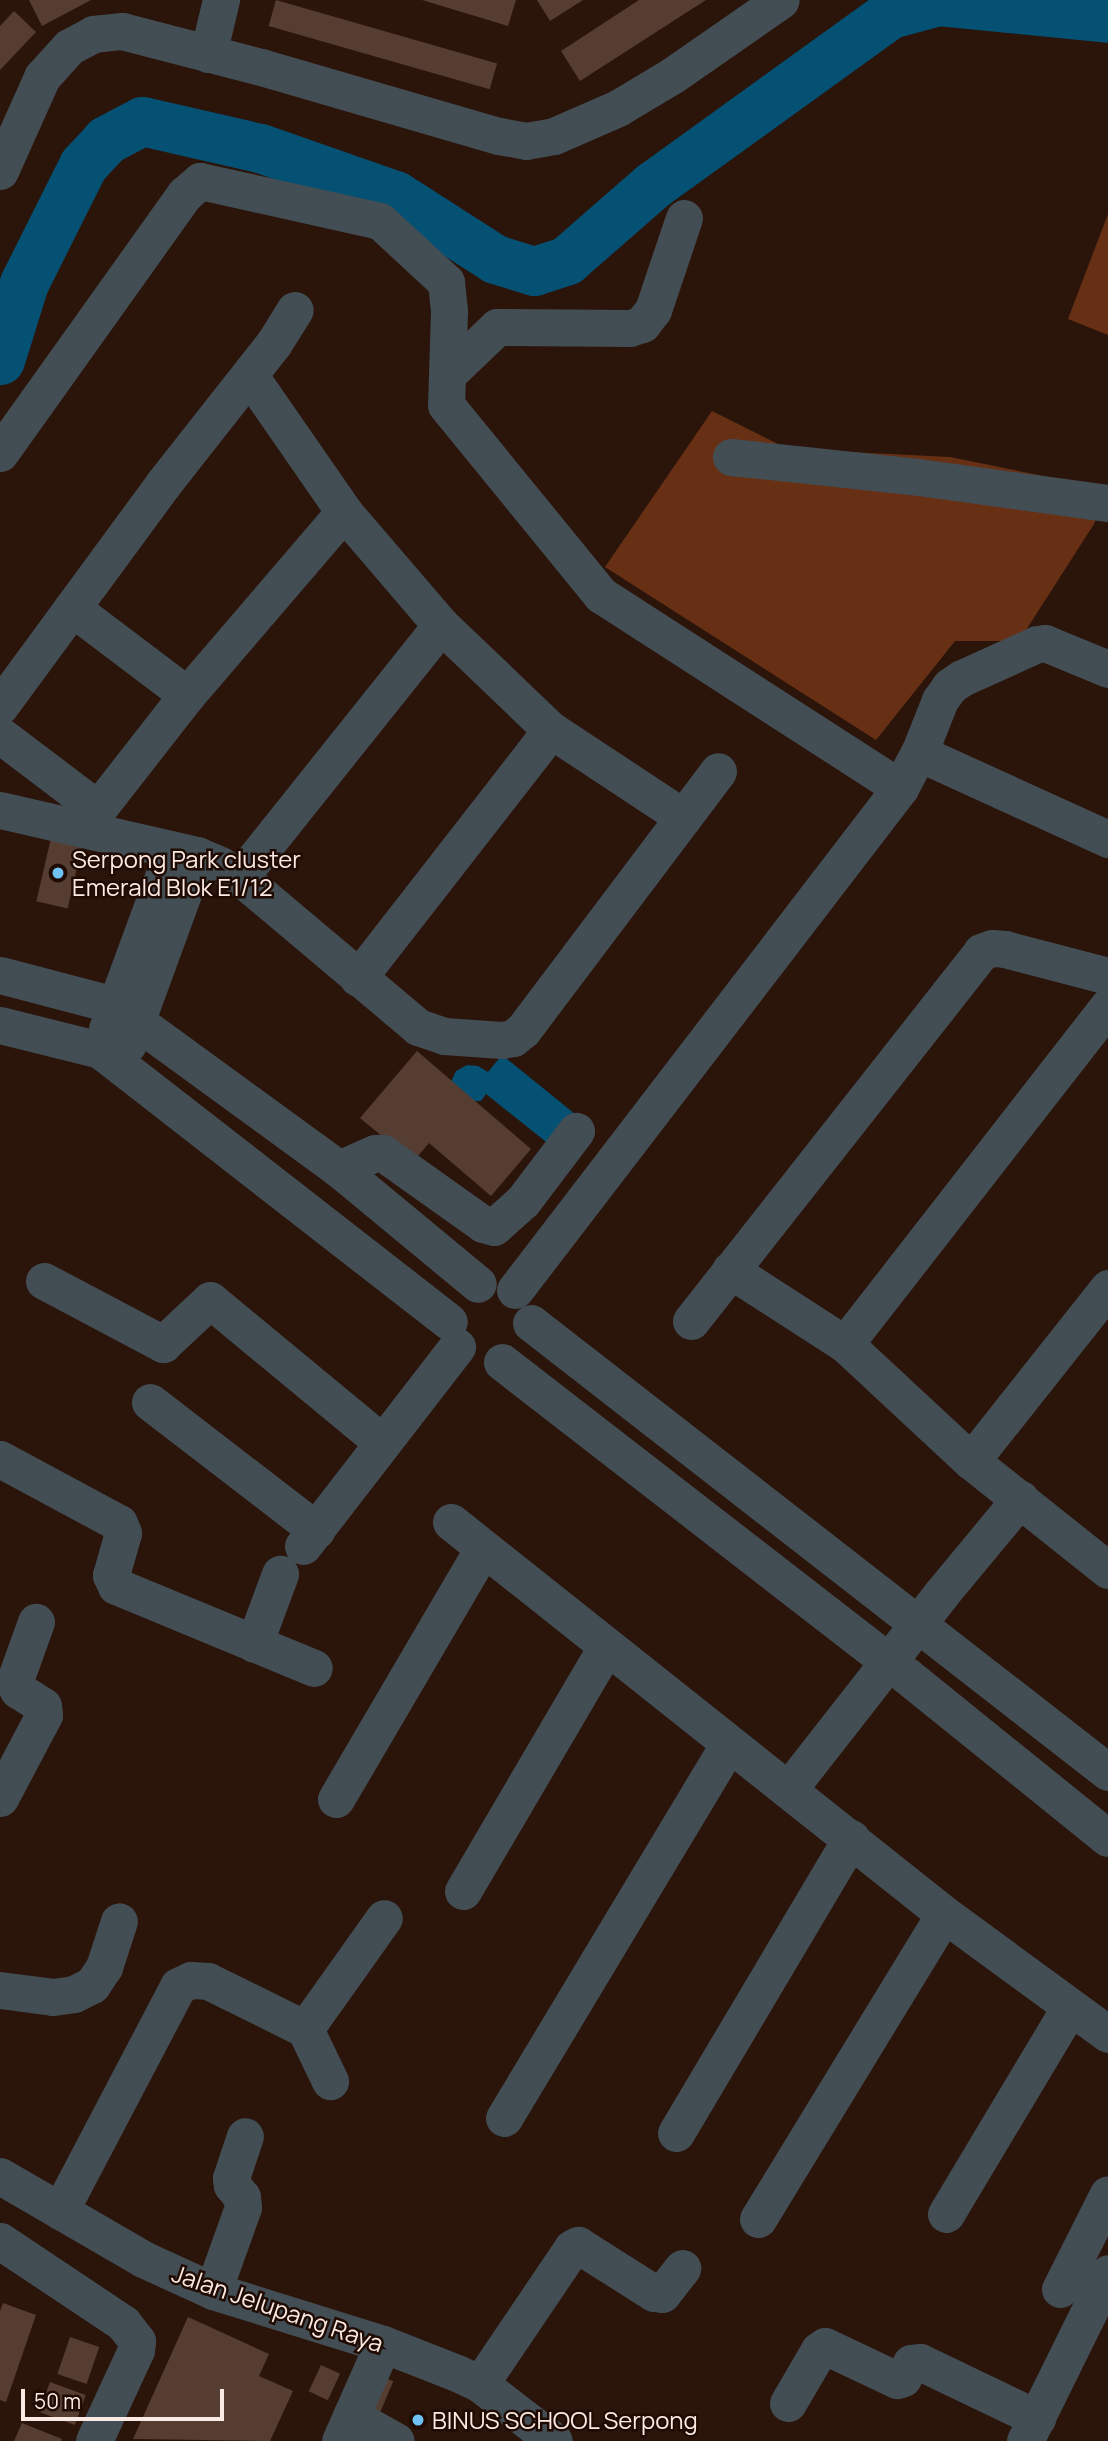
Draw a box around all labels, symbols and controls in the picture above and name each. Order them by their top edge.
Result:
place label: Serpong Park cluster Emerald Blok E1/12 [72,845,301,901]
marker: Serpong Park cluster Emerald Blok E1/12 [50,865,66,881]
street label: Jalan Jelupang Raya [169,2258,387,2358]
scale bar [24,2374,228,2418]
text: 50 m [34,2387,81,2415]
place label: BINUS SCHOOL Serpong [432,2406,699,2434]
marker: BINUS SCHOOL Serpong [410,2412,426,2428]

